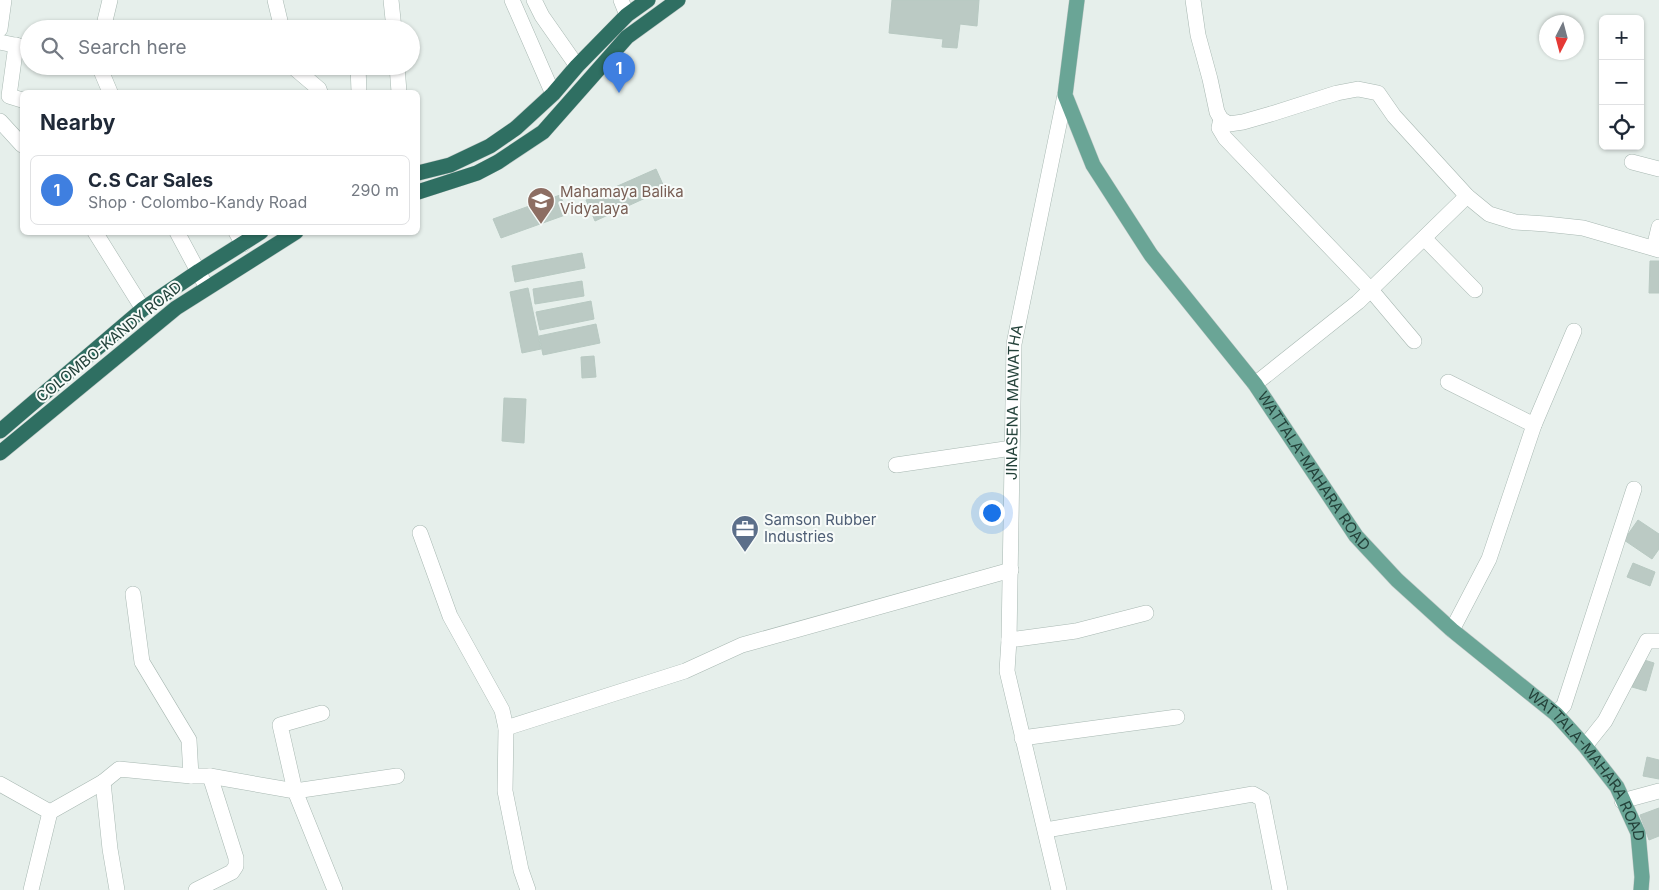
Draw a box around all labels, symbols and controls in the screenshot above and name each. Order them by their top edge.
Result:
north arrow [1539,15,1584,60]
map controls [1599,15,1644,150]
button: + [1599,15,1644,60]
search box [20,20,420,75]
icon: search [38,34,66,62]
text: Search here [78,36,187,59]
pin: 1 [603,52,635,93]
button: − [1599,60,1644,105]
button: locate [1599,105,1644,150]
text: Nearby [40,110,115,135]
text: C.S Car Sales [88,169,213,192]
text: 1 [54,180,60,200]
text: 290 m [351,180,399,200]
place label: Mahamaya Balika Vidyalaya [560,182,684,218]
school or university icon: Mahamaya Balika Vidyalaya [526,186,556,225]
text: Shop · Colombo-Kandy Road [88,192,307,212]
street label: COLOMBO-KANDY ROAD [32,277,185,406]
street label: JINASENA MAWATHA [1002,323,1027,480]
street label: WATTALA-MAHARA ROAD [1254,388,1375,554]
your location [979,500,1005,526]
place label: Samson Rubber Industries [764,510,877,546]
office icon: Samson Rubber Industries [730,514,760,553]
street label: WATTALA-MAHARA ROAD [1523,684,1649,842]

